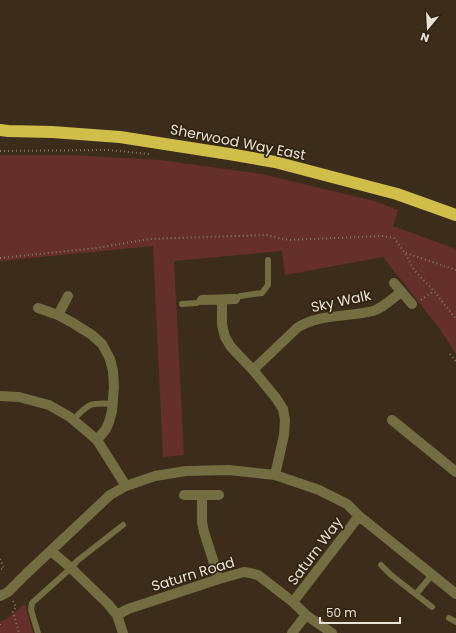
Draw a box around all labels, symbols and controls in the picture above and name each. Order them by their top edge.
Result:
north arrow [408,8,448,48]
text: N [418,29,431,46]
street label: Sherwood Way East [169,119,307,165]
street label: Sky Walk [309,285,374,317]
street label: Saturn Way [283,513,347,589]
street label: Saturn Road [149,552,237,596]
scale bar [320,599,400,625]
text: 50 m [326,604,357,621]

